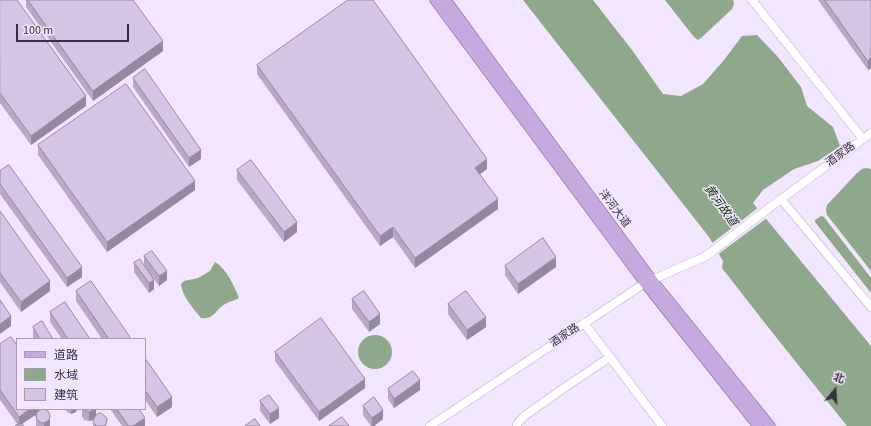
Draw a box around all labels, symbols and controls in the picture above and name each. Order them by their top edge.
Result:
scale bar [18,16,131,42]
text: 100 m [23,22,53,39]
street label: 酒家路 [824,140,858,170]
water label: 黄河故道 [700,182,740,230]
street label: 洋河大道 [595,187,633,231]
street label: 酒家路 [548,321,582,351]
legend [16,338,146,410]
text: 道路 [54,347,78,364]
text: 水域 [54,367,78,384]
text: 北 [831,369,846,387]
north arrow [815,370,855,410]
text: 建筑 [54,387,78,404]

